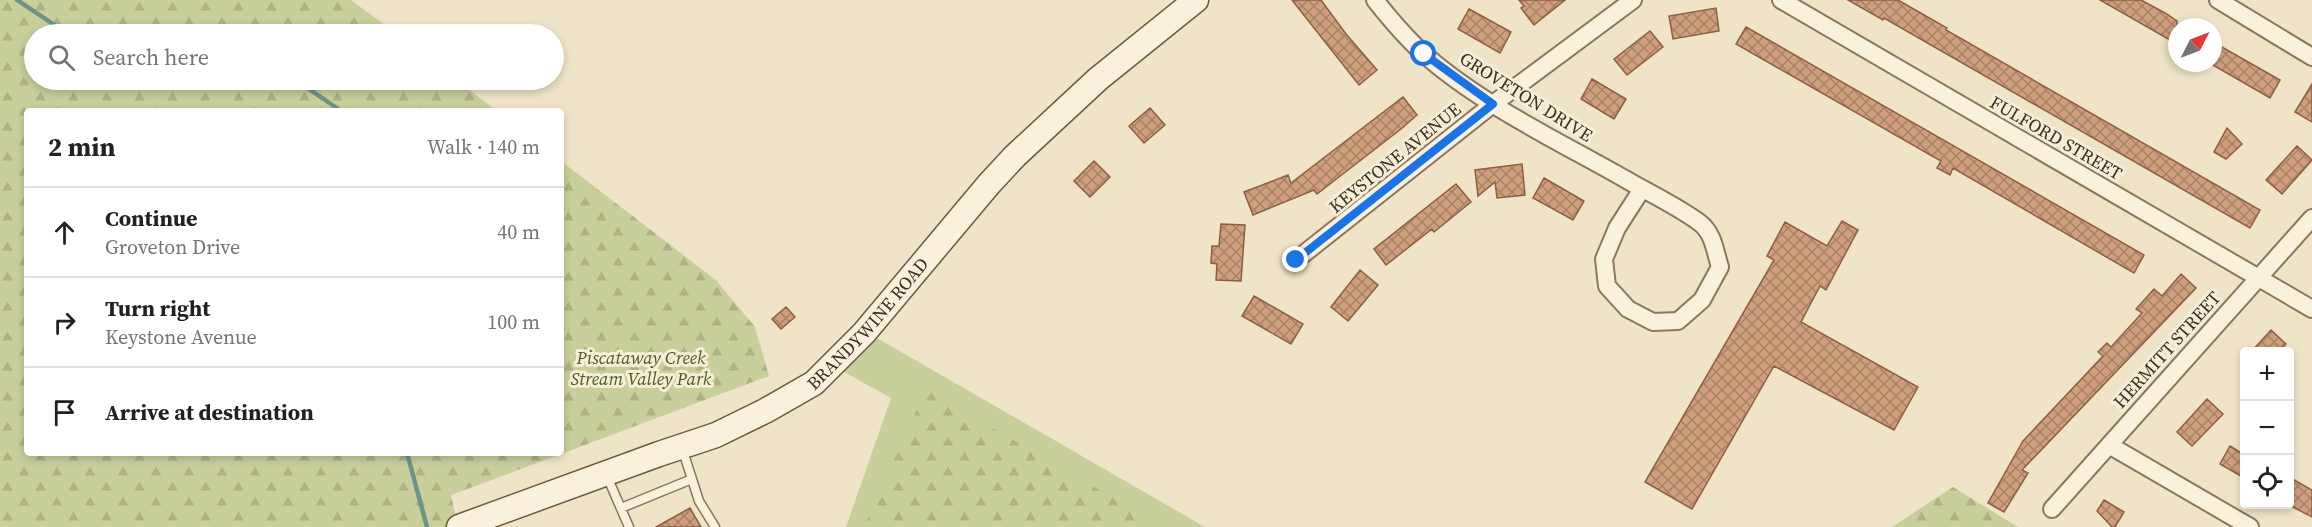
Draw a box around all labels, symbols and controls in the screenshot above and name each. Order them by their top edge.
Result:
north arrow [2168,18,2222,72]
search box [24,24,564,90]
route start [1410,40,1436,66]
icon: search [45,41,78,74]
text: Search here [93,42,209,72]
street label: GROVETON DRIVE [1455,46,1598,148]
street label: FULFORD STREET [1985,89,2127,186]
street label: KEYSTONE AVENUE [1324,97,1466,219]
text: 2 min [48,129,115,165]
text: Walk · 140 m [427,133,540,161]
text: Continue [105,203,198,233]
icon: ahead [48,216,81,249]
text: 40 m [497,218,540,246]
text: Groveton Drive [105,233,240,261]
route end [1282,246,1308,272]
street label: BRANDYWINE ROAD [801,252,934,395]
street label: HERMITT STREET [2107,286,2226,414]
text: Turn right [105,293,210,323]
icon: right [48,306,81,339]
text: 100 m [487,308,540,336]
text: Keystone Avenue [105,323,257,351]
park label: Piscataway Creek Stream Valley Park [571,345,712,391]
map controls [2240,347,2294,509]
button: + [2240,347,2294,401]
icon: arrive [48,396,81,429]
text: Arrive at destination [105,397,314,427]
button: − [2240,401,2294,455]
button: locate [2240,455,2294,509]

